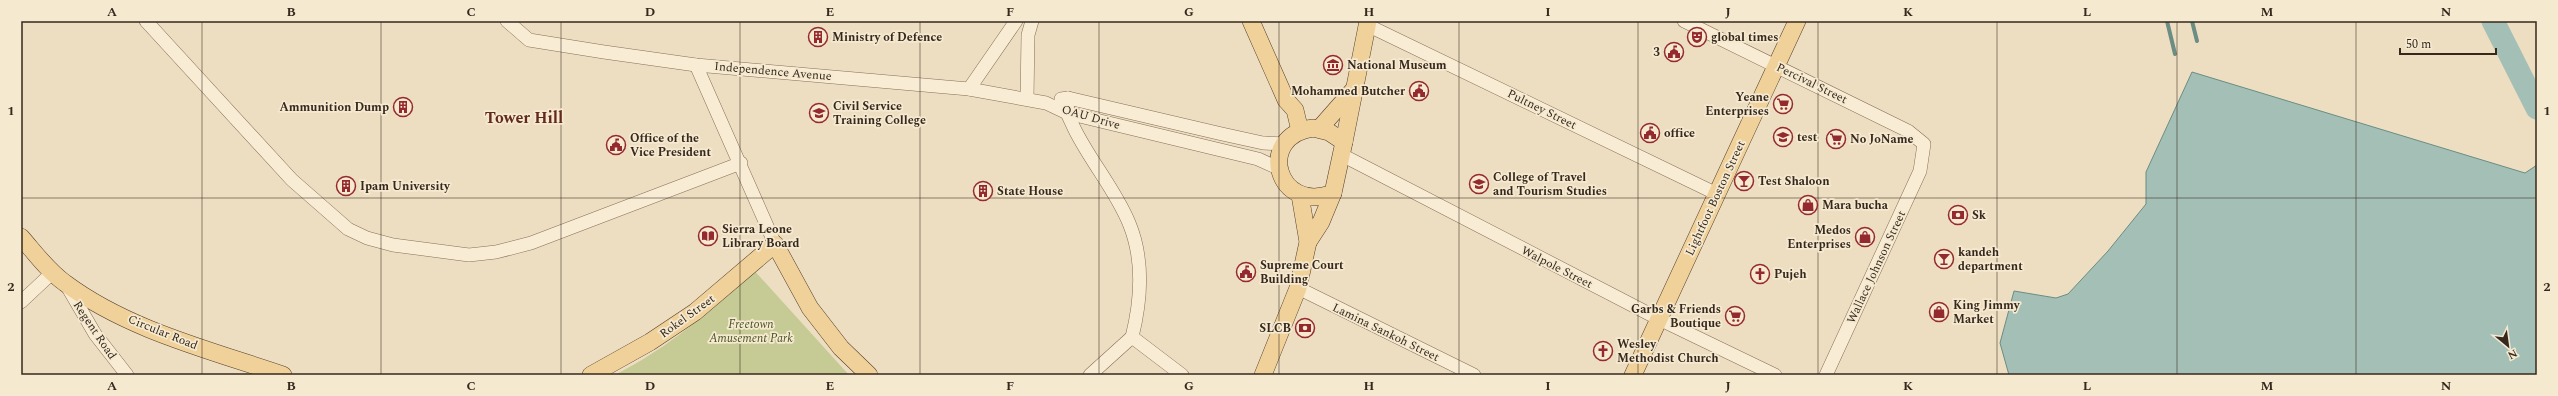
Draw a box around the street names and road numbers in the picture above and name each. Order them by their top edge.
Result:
street label: Independence Avenue [714,57,832,86]
street label: Percival Street [1773,58,1851,109]
street label: Pultney Street [1504,84,1580,134]
street label: OAU Drive [1059,100,1122,135]
street label: Lightfoot Boston Street [1680,137,1751,259]
street label: Wallace Johnson Street [1842,208,1911,327]
street label: Walpole Street [1518,241,1596,294]
street label: Rokel Street [656,290,719,343]
street label: Regent Road [68,297,121,364]
street label: Lamina Sankoh Street [1329,298,1443,367]
street label: Circular Road [125,310,201,355]

